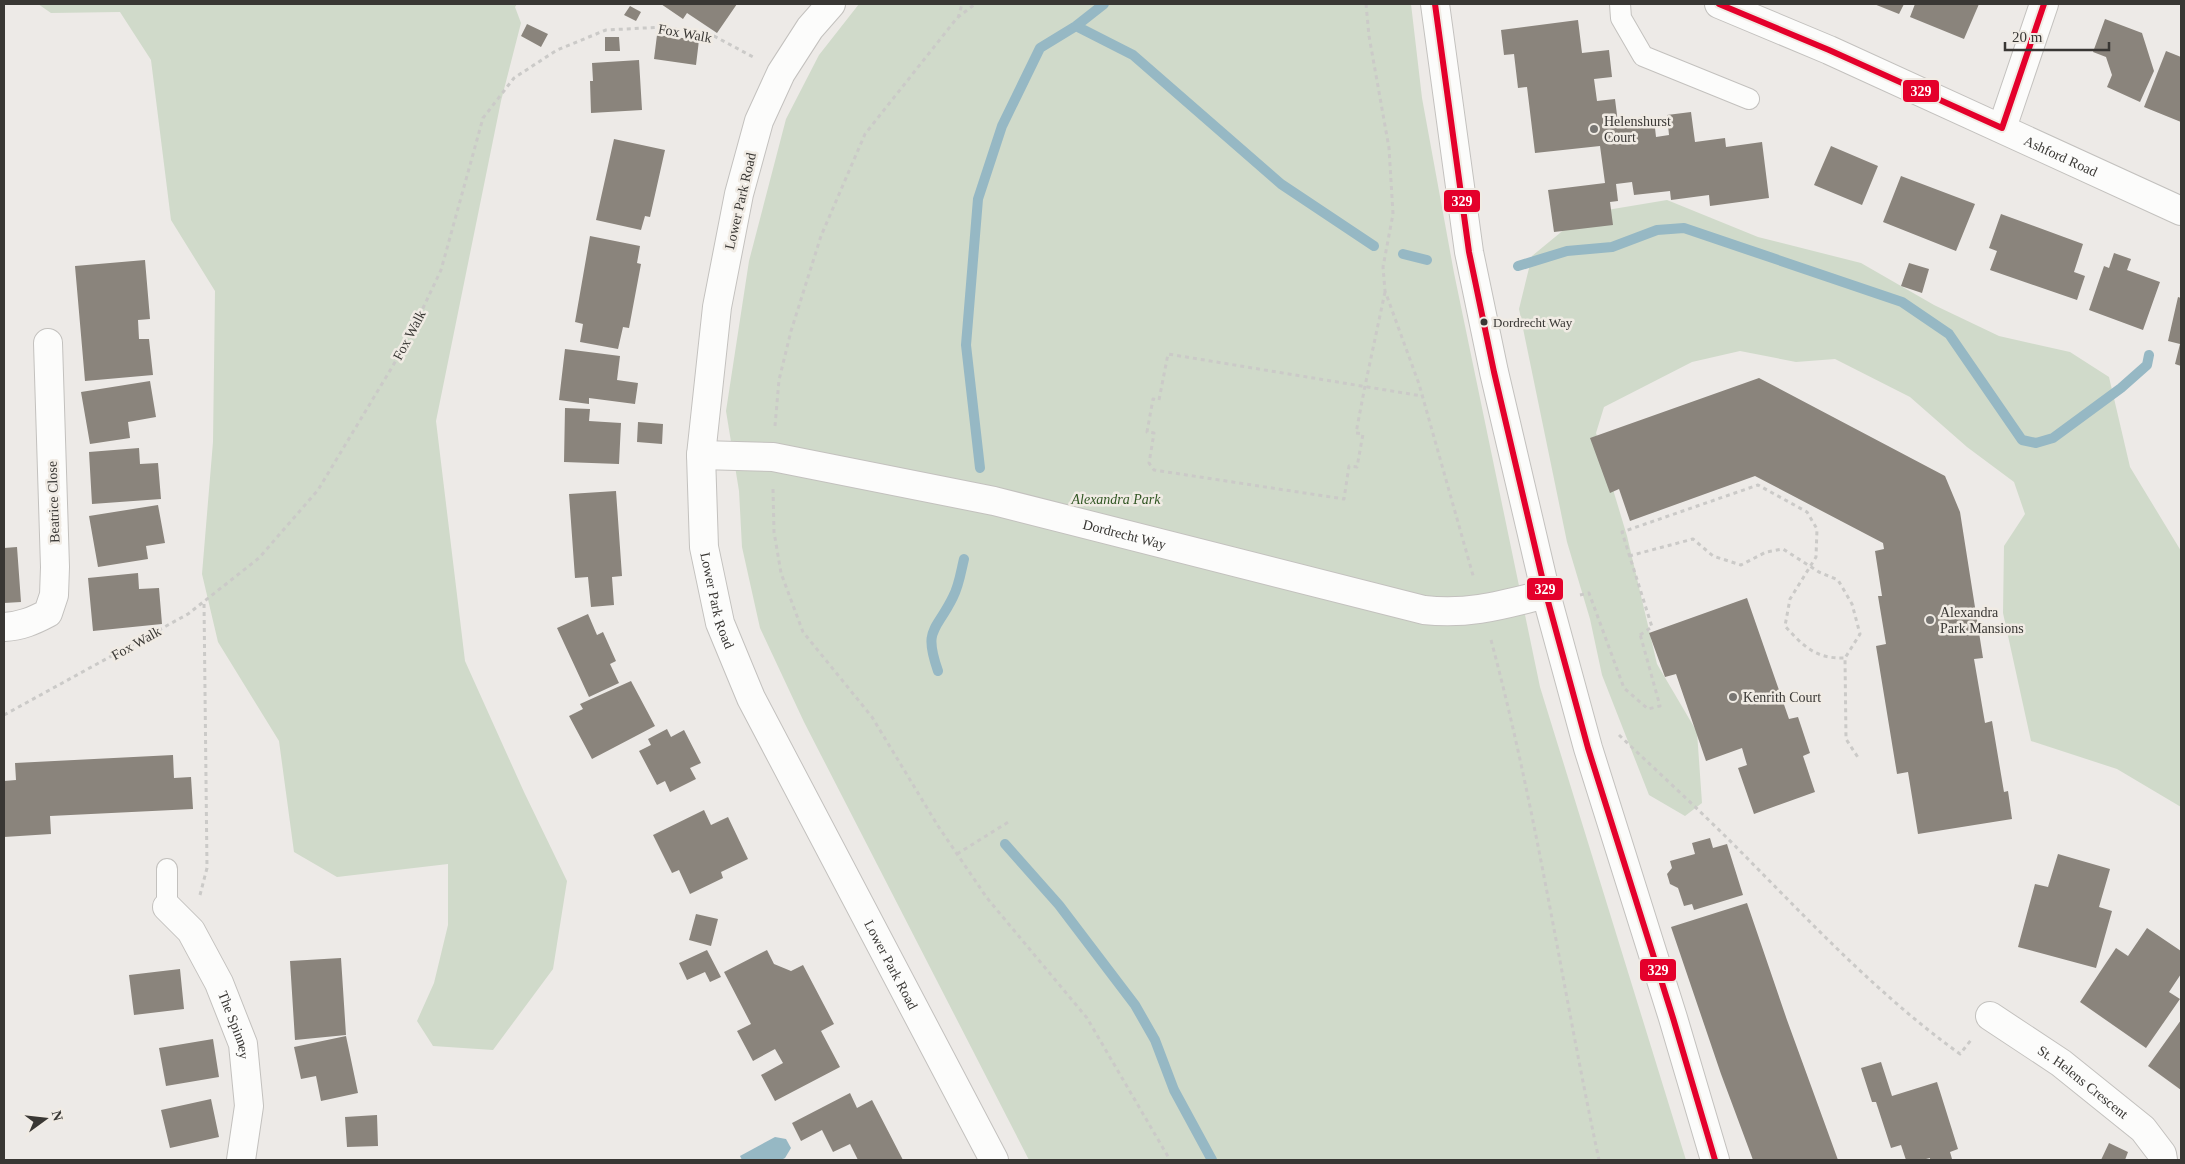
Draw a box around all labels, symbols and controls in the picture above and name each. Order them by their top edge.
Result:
scale bar [2005,20,2109,52]
street label: Fox Walk [657,21,713,46]
text: 20 m [2012,29,2043,45]
line badge: 329 [1902,79,1940,103]
text: 329 [1911,84,1932,99]
place label: Helenshurst Court [1604,114,1671,145]
marker: Helenshurst Court [1588,123,1600,135]
street label: Ashford Road [2021,133,2100,180]
street label: Lower Park Road [722,151,759,251]
line badge: 329 [1443,189,1481,213]
text: 329 [1452,194,1473,209]
street label: Fox Walk [390,308,429,363]
place label: Dordrecht Way [1493,315,1573,330]
marker: Dordrecht Way [1479,317,1489,327]
street label: Beatrice Close [45,461,62,543]
park label: Alexandra Park [1070,492,1161,507]
street label: Dordrecht Way [1081,517,1168,552]
street label: Lower Park Road [697,551,737,651]
line badge: 329 [1526,577,1564,601]
text: 329 [1535,582,1556,597]
place label: Alexandra Park Mansions [1940,605,2024,636]
marker: Alexandra Park Mansions [1924,614,1936,626]
street label: Fox Walk [109,624,164,663]
place label: Kenrith Court [1743,690,1821,705]
marker: Kenrith Court [1727,691,1739,703]
street label: Lower Park Road [861,918,920,1012]
line badge: 329 [1639,958,1677,982]
text: 329 [1648,963,1669,978]
street label: The Spinney [215,989,251,1060]
street label: St. Helens Crescent [2035,1043,2131,1122]
north arrow [20,1094,70,1144]
text: N [49,1109,66,1123]

